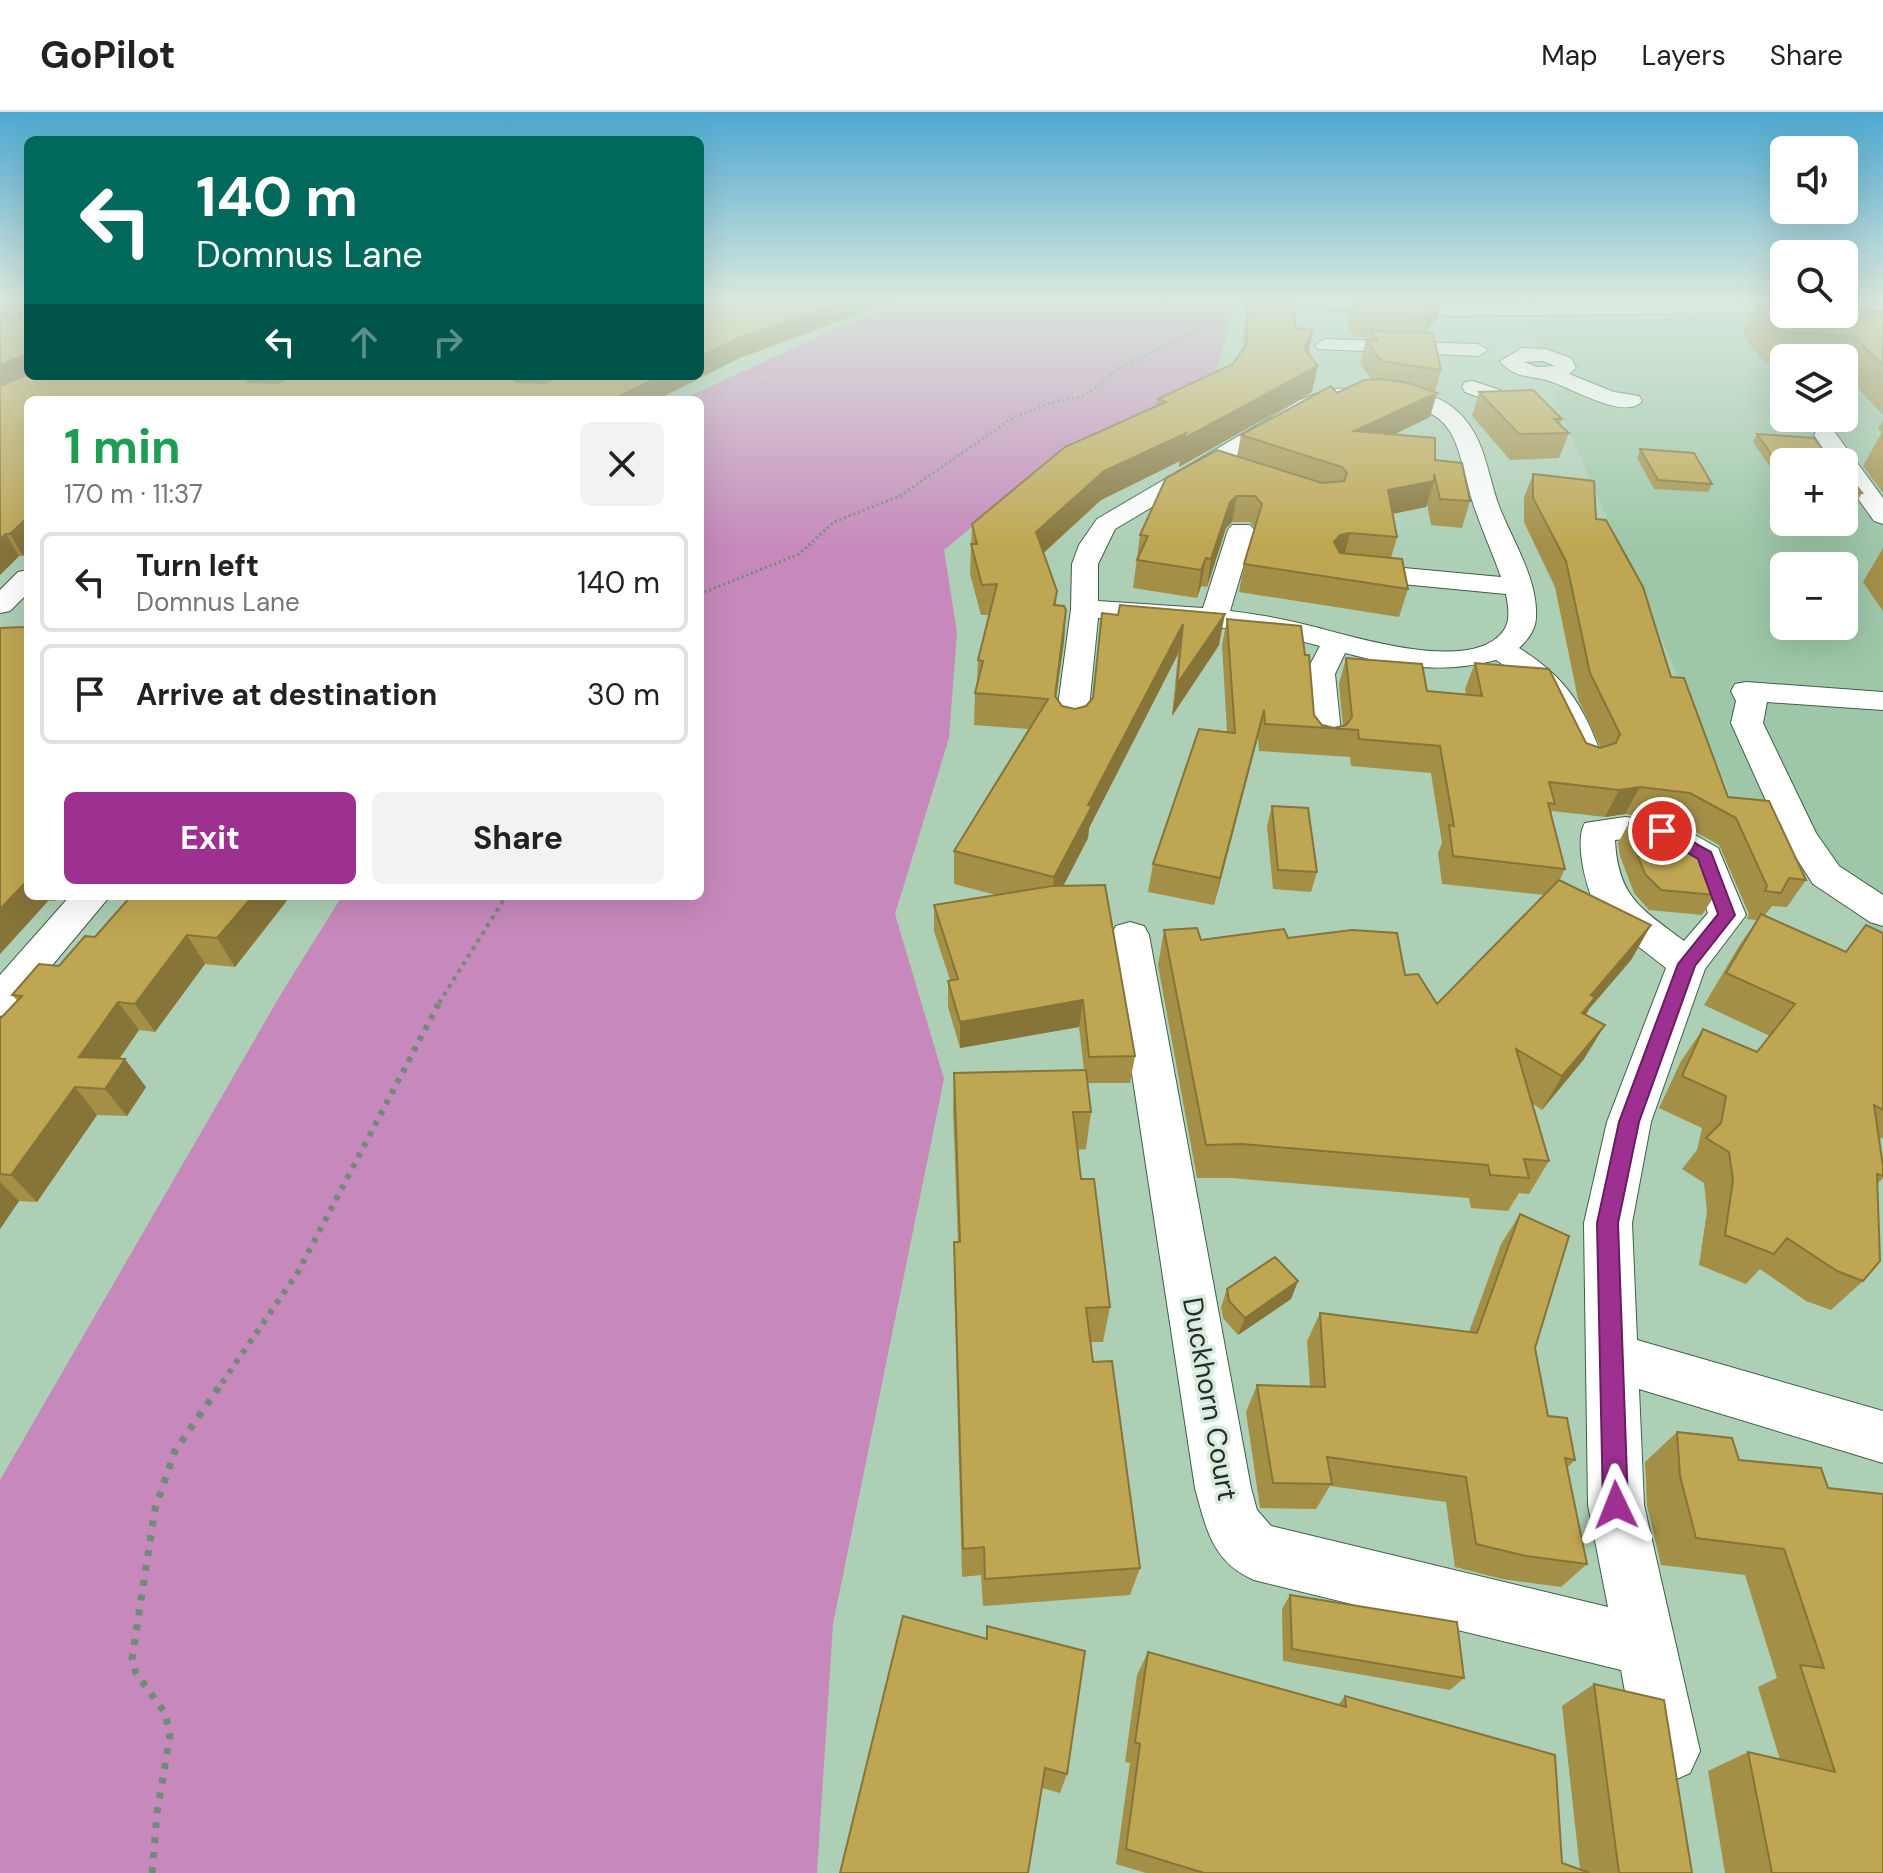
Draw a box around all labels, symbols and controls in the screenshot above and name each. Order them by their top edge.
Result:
text: GoPilot [40,30,176,80]
text: Map [1541,37,1598,74]
text: Layers [1642,37,1726,74]
text: Share [1770,37,1843,74]
map controls [1770,136,1858,640]
button: sound [1770,136,1858,224]
text: 140 m [196,160,358,233]
icon: left [64,168,168,272]
text: Domnus Lane [196,231,423,278]
button: search [1770,240,1858,328]
icon: left [258,320,302,364]
icon: ahead [342,320,386,364]
icon: right [426,320,470,364]
button: layers [1770,344,1858,432]
text: 1 min [64,415,181,478]
button: close [580,422,664,506]
button: + [1770,448,1858,536]
text: 170 m · 11:37 [64,477,203,511]
text: Turn left [136,546,259,585]
button: − [1770,552,1858,640]
icon: left [68,560,112,604]
text: 140 m [577,563,660,602]
text: Domnus Lane [136,585,300,619]
icon: arrive [68,672,112,716]
text: Arrive at destination [136,675,437,714]
text: 30 m [587,675,660,714]
button: Exit [64,792,356,884]
button: Share [372,792,664,884]
pin [1628,797,1696,865]
icon: arrive [1640,809,1684,853]
street label: Duckhorn Court [1174,1294,1246,1504]
position arrow [1574,1463,1658,1547]

